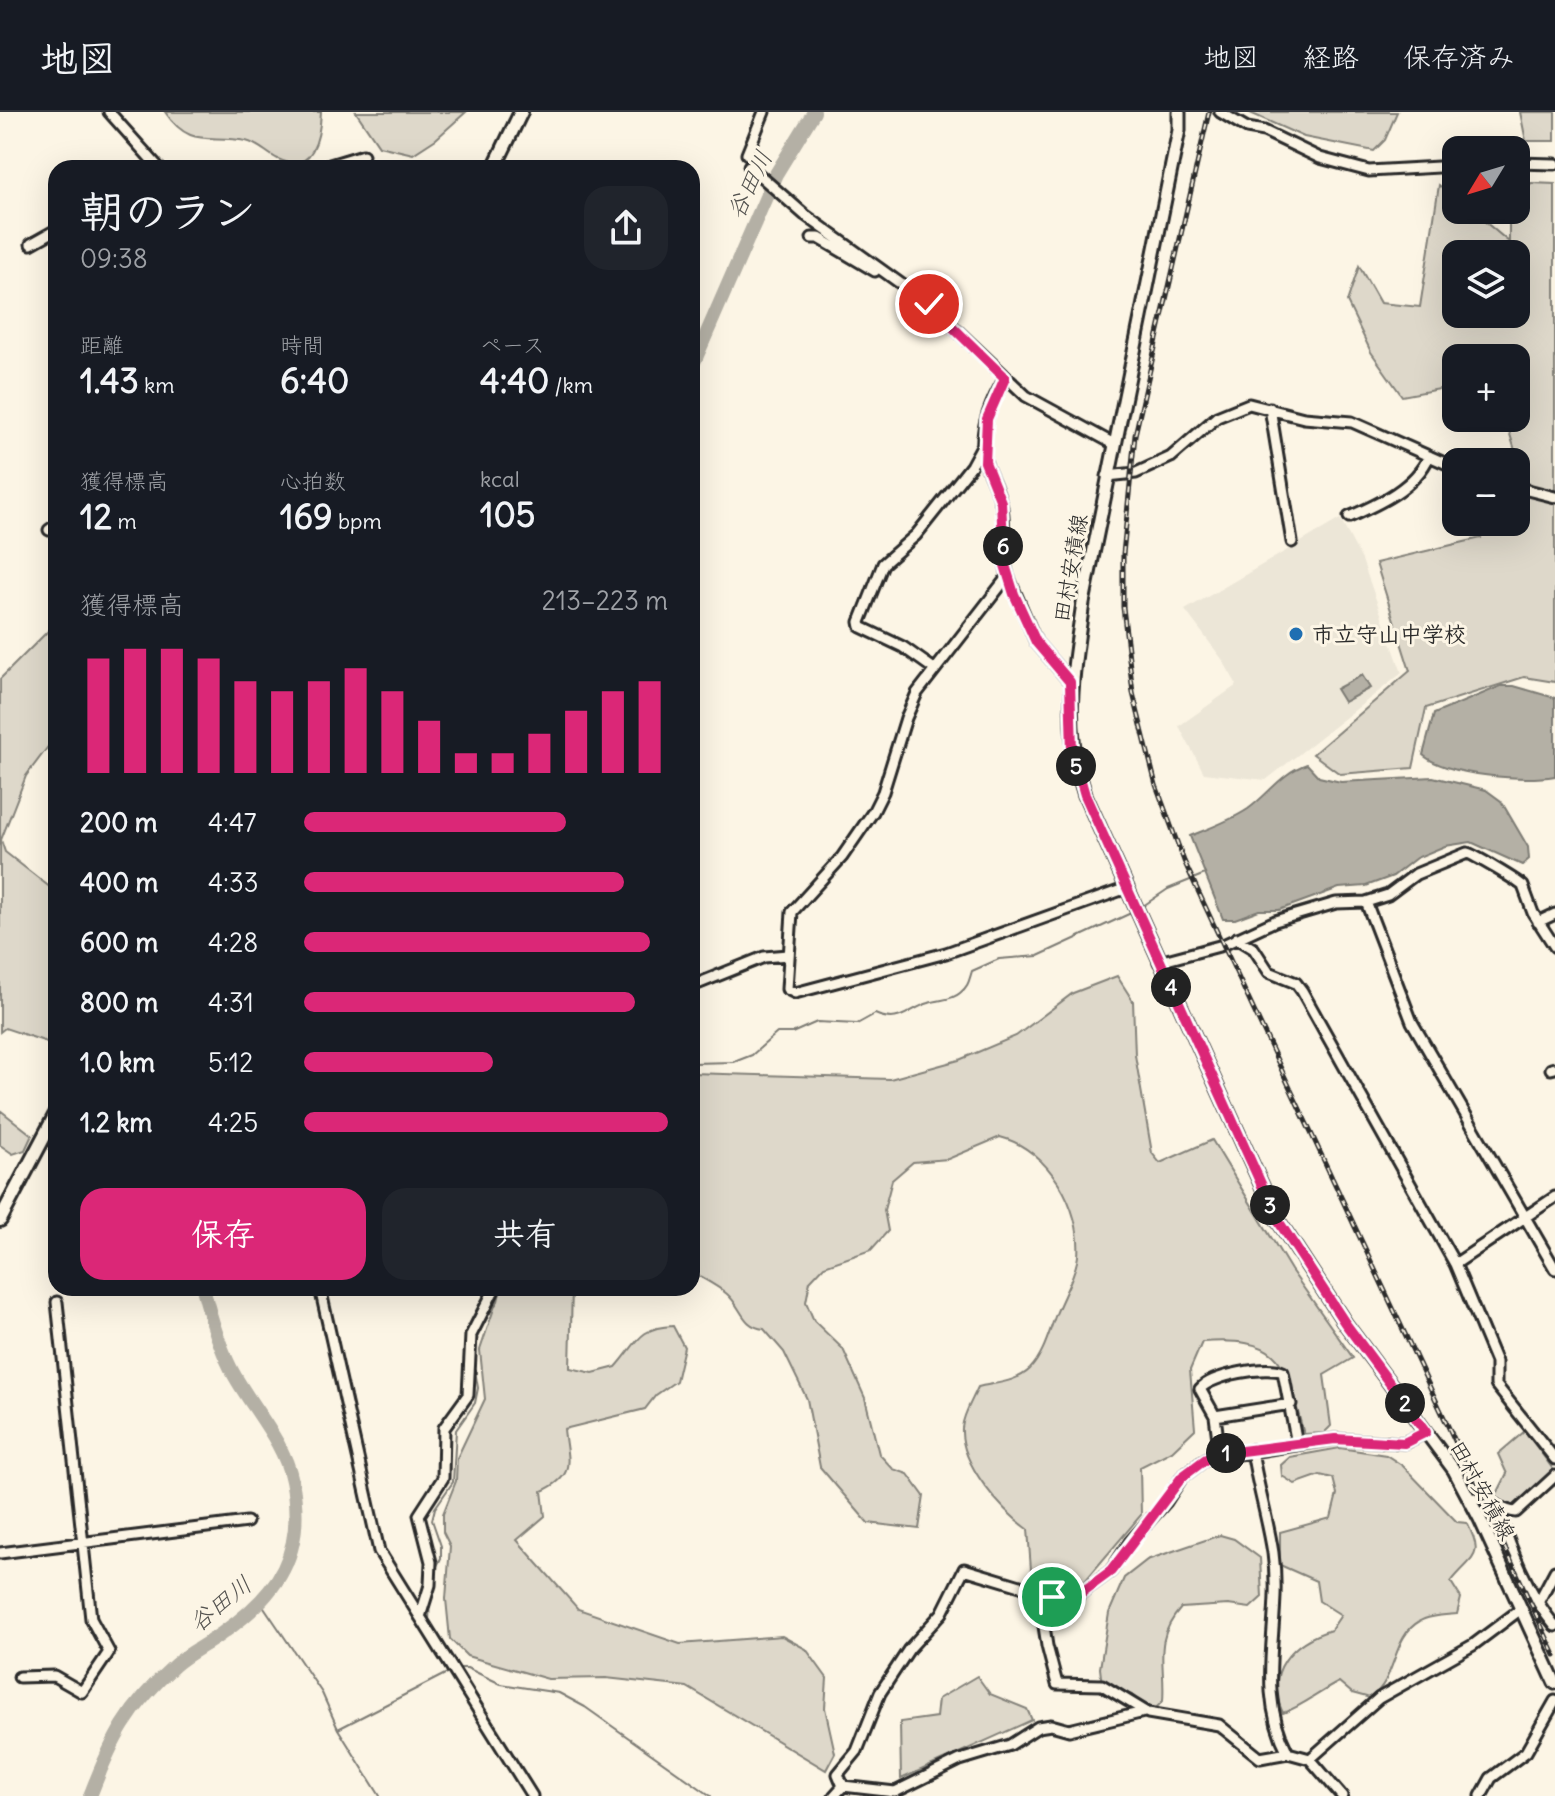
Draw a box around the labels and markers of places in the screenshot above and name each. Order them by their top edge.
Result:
pin [895,270,963,338]
pin: 6 [983,526,1023,566]
place label: 市立守山中学校 [1312,620,1466,648]
marker: 市立守山中学校 [1287,625,1305,643]
pin: 5 [1056,746,1096,786]
pin: 4 [1151,967,1191,1007]
pin: 3 [1250,1185,1290,1225]
pin: 2 [1385,1383,1425,1423]
pin: 1 [1206,1433,1246,1473]
pin [1018,1563,1086,1631]

